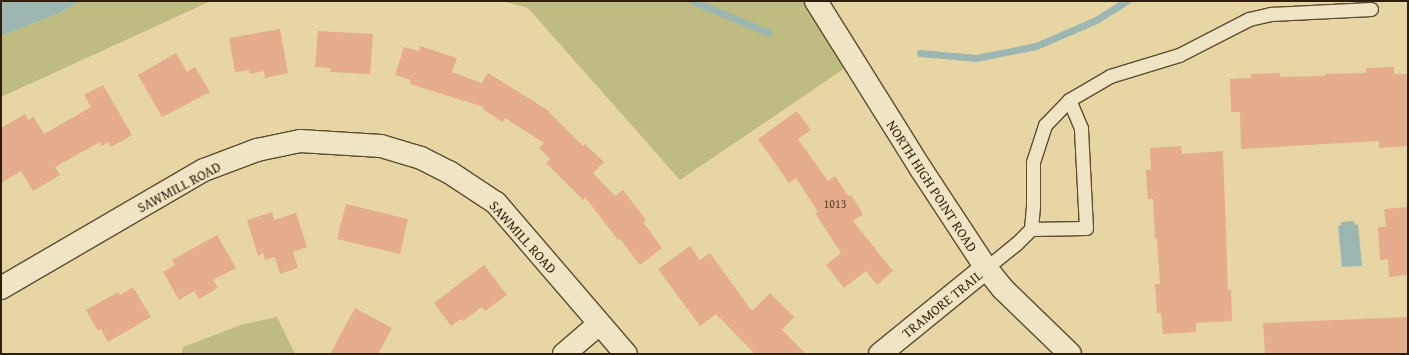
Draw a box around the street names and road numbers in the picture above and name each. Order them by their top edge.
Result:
street label: NORTH HIGH POINT ROAD [883,117,981,255]
street label: SAWMILL ROAD [134,158,224,216]
street label: SAWMILL ROAD [486,197,560,277]
street label: TRAMORE TRAIL [899,267,985,341]

